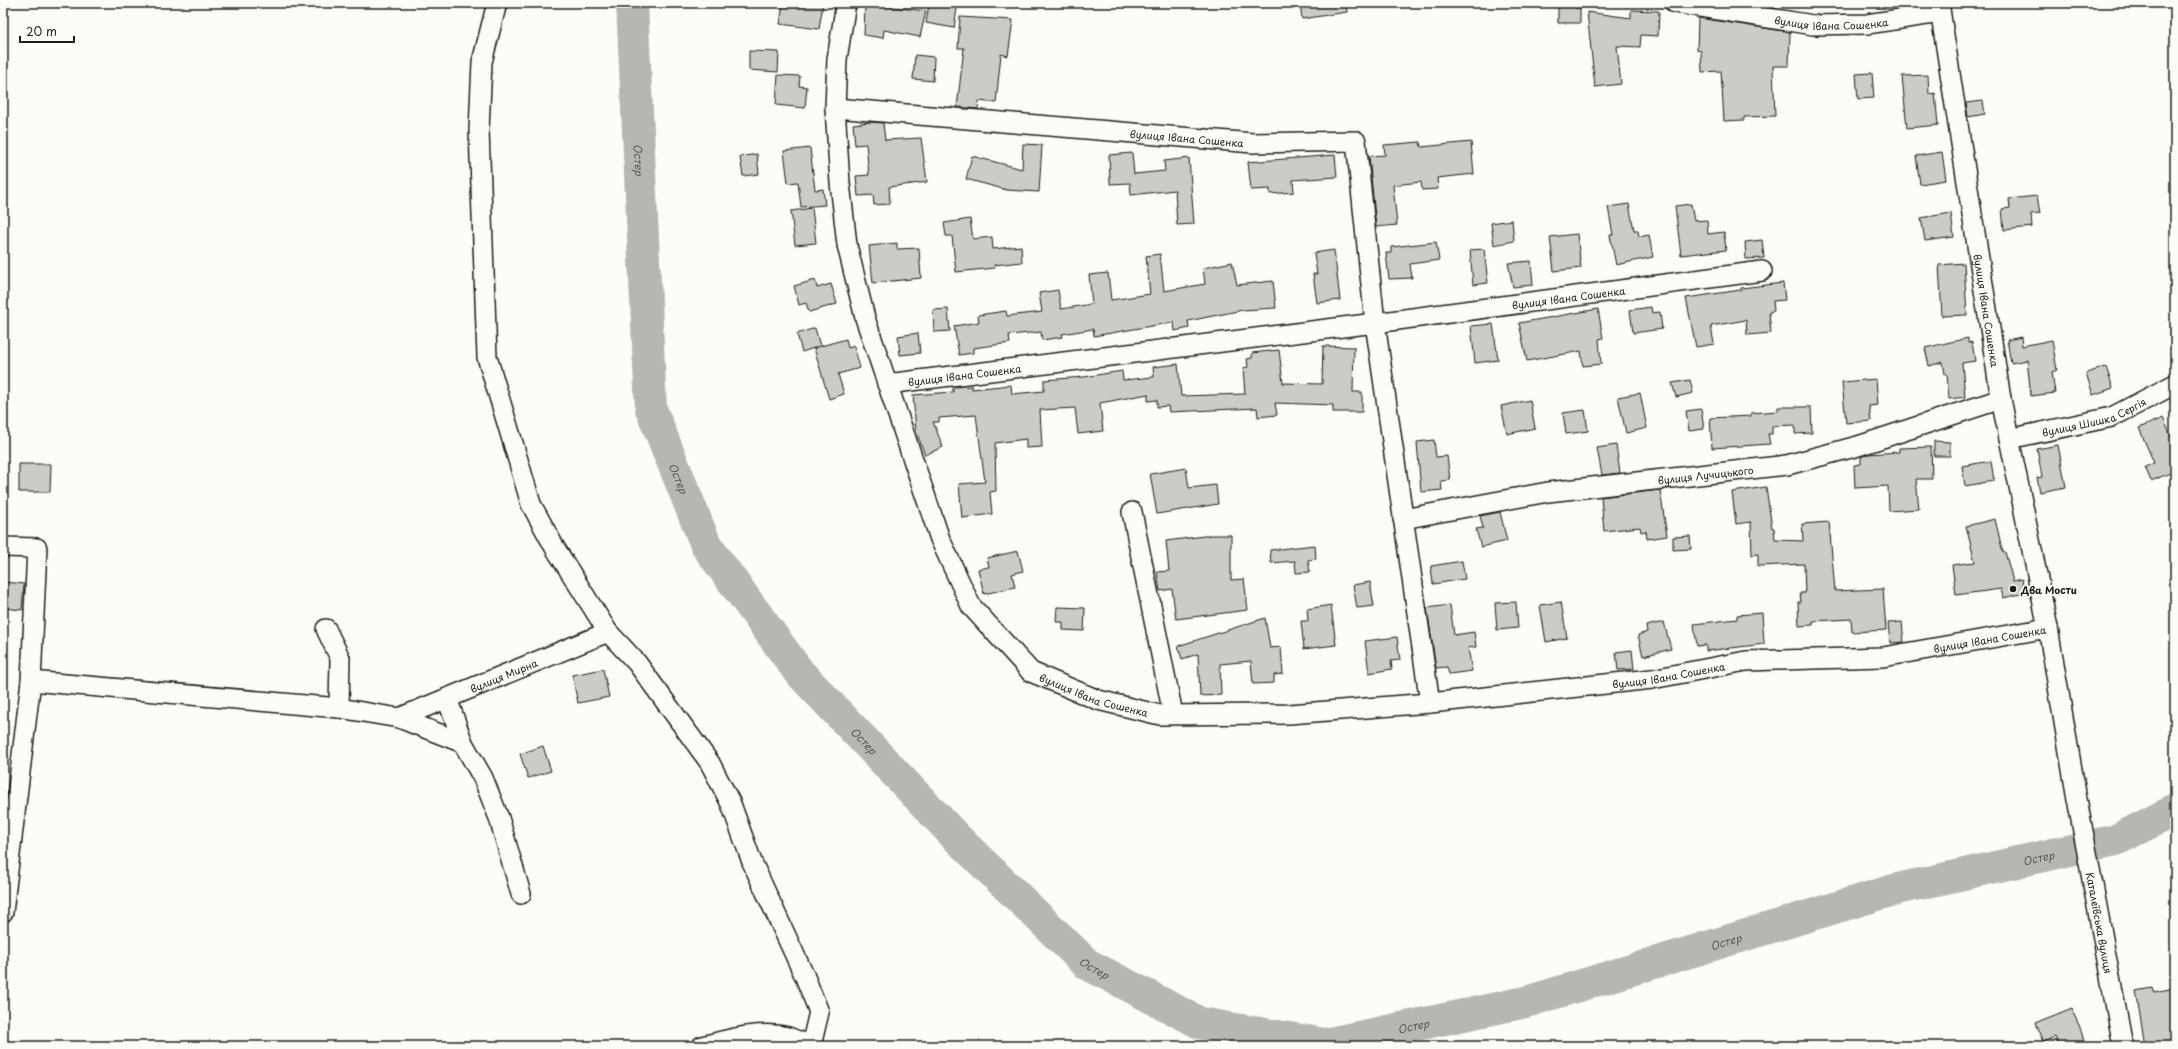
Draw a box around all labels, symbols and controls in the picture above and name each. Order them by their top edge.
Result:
street label: вулиця Івана Сошенка [1774,11,1890,33]
scale bar [20,18,74,44]
text: 20 m [26,22,57,40]
street label: вулиця Івана Сошенка [1129,125,1245,150]
water label: Остер [630,143,649,177]
street label: вулиця Івана Сошенка [1971,253,2003,369]
street label: вулиця Івана Сошенка [1511,282,1627,312]
street label: вулиця Івана Сошенка [907,360,1023,389]
street label: вулиця Шишка Сергія [2040,393,2148,439]
water label: Остер [665,460,693,497]
street label: вулиця Лучицького [1657,461,1754,487]
place label: Два Мости [2020,582,2077,597]
marker: Два Мости [2008,584,2018,594]
street label: вулиця Івана Сошенка [1932,621,2048,656]
street label: вулиця Мирна [467,654,540,696]
street label: вулиця Івана Сошенка [1611,658,1727,691]
street label: вулиця Івана Сошенка [1037,669,1151,720]
water label: Остер [847,723,882,758]
water label: Остер [2021,845,2056,869]
street label: Каталеївська вулиця [2083,871,2117,975]
water label: Остер [1708,928,1744,954]
water label: Остер [1076,952,1113,983]
water label: Остер [1396,1014,1431,1037]

